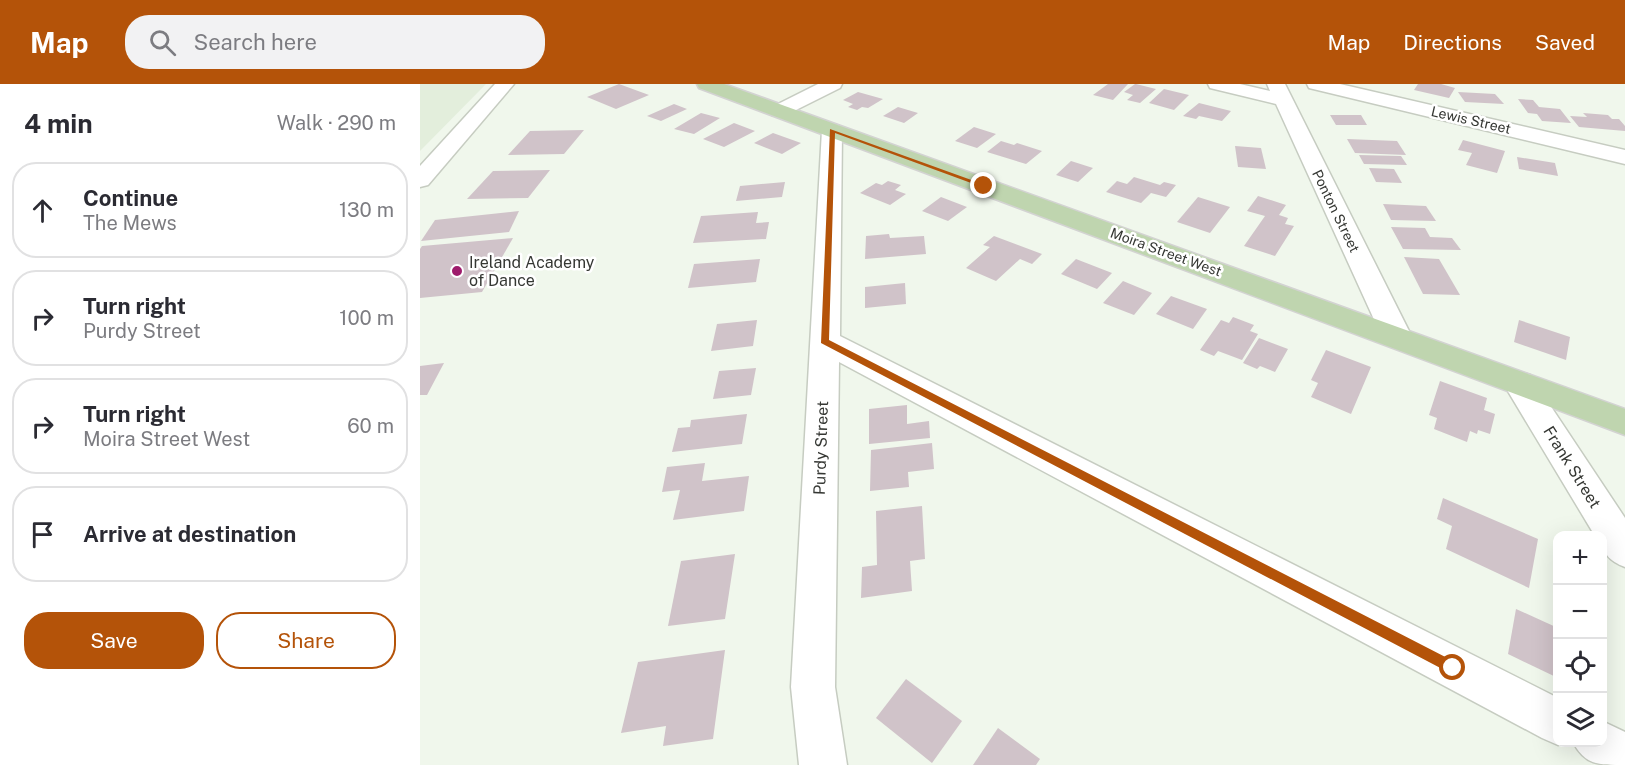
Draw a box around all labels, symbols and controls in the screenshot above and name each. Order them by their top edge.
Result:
search box [125,15,545,69]
text: Map [30,26,89,59]
icon: search [146,26,179,59]
text: Search here [194,29,317,55]
text: Map [1328,30,1370,55]
text: Directions [1403,30,1502,55]
text: Saved [1535,30,1595,55]
street label: Lewis Street [1430,103,1512,137]
text: 4 min [24,108,93,139]
text: Walk · 290 m [277,111,396,135]
street label: Ponton Street [1309,167,1363,255]
route end [970,172,996,198]
text: Continue [83,185,178,211]
icon: ahead [26,194,59,227]
text: 130 m [339,198,394,222]
text: The Mews [83,211,177,235]
street label: Moira Street West [1108,224,1224,280]
place label: Ireland Academy of Dance [469,253,595,290]
marker: Ireland Academy of Dance [450,264,464,278]
text: Turn right [83,293,186,319]
icon: right [26,302,59,335]
text: 100 m [339,306,394,330]
text: Purdy Street [83,319,201,343]
text: Turn right [83,401,186,427]
street label: Purdy Street [810,401,832,495]
icon: right [26,410,59,443]
text: 60 m [347,414,394,438]
street label: Frank Street [1539,422,1605,512]
text: Moira Street West [83,427,250,451]
icon: arrive [26,518,59,551]
text: Arrive at destination [83,521,296,547]
map controls [1553,531,1607,747]
button: + [1553,531,1607,585]
button: − [1553,585,1607,639]
button: Save [24,612,204,669]
button: Share [216,612,396,669]
button: locate [1553,639,1607,693]
route start [1439,654,1465,680]
button: layers [1553,693,1607,747]

